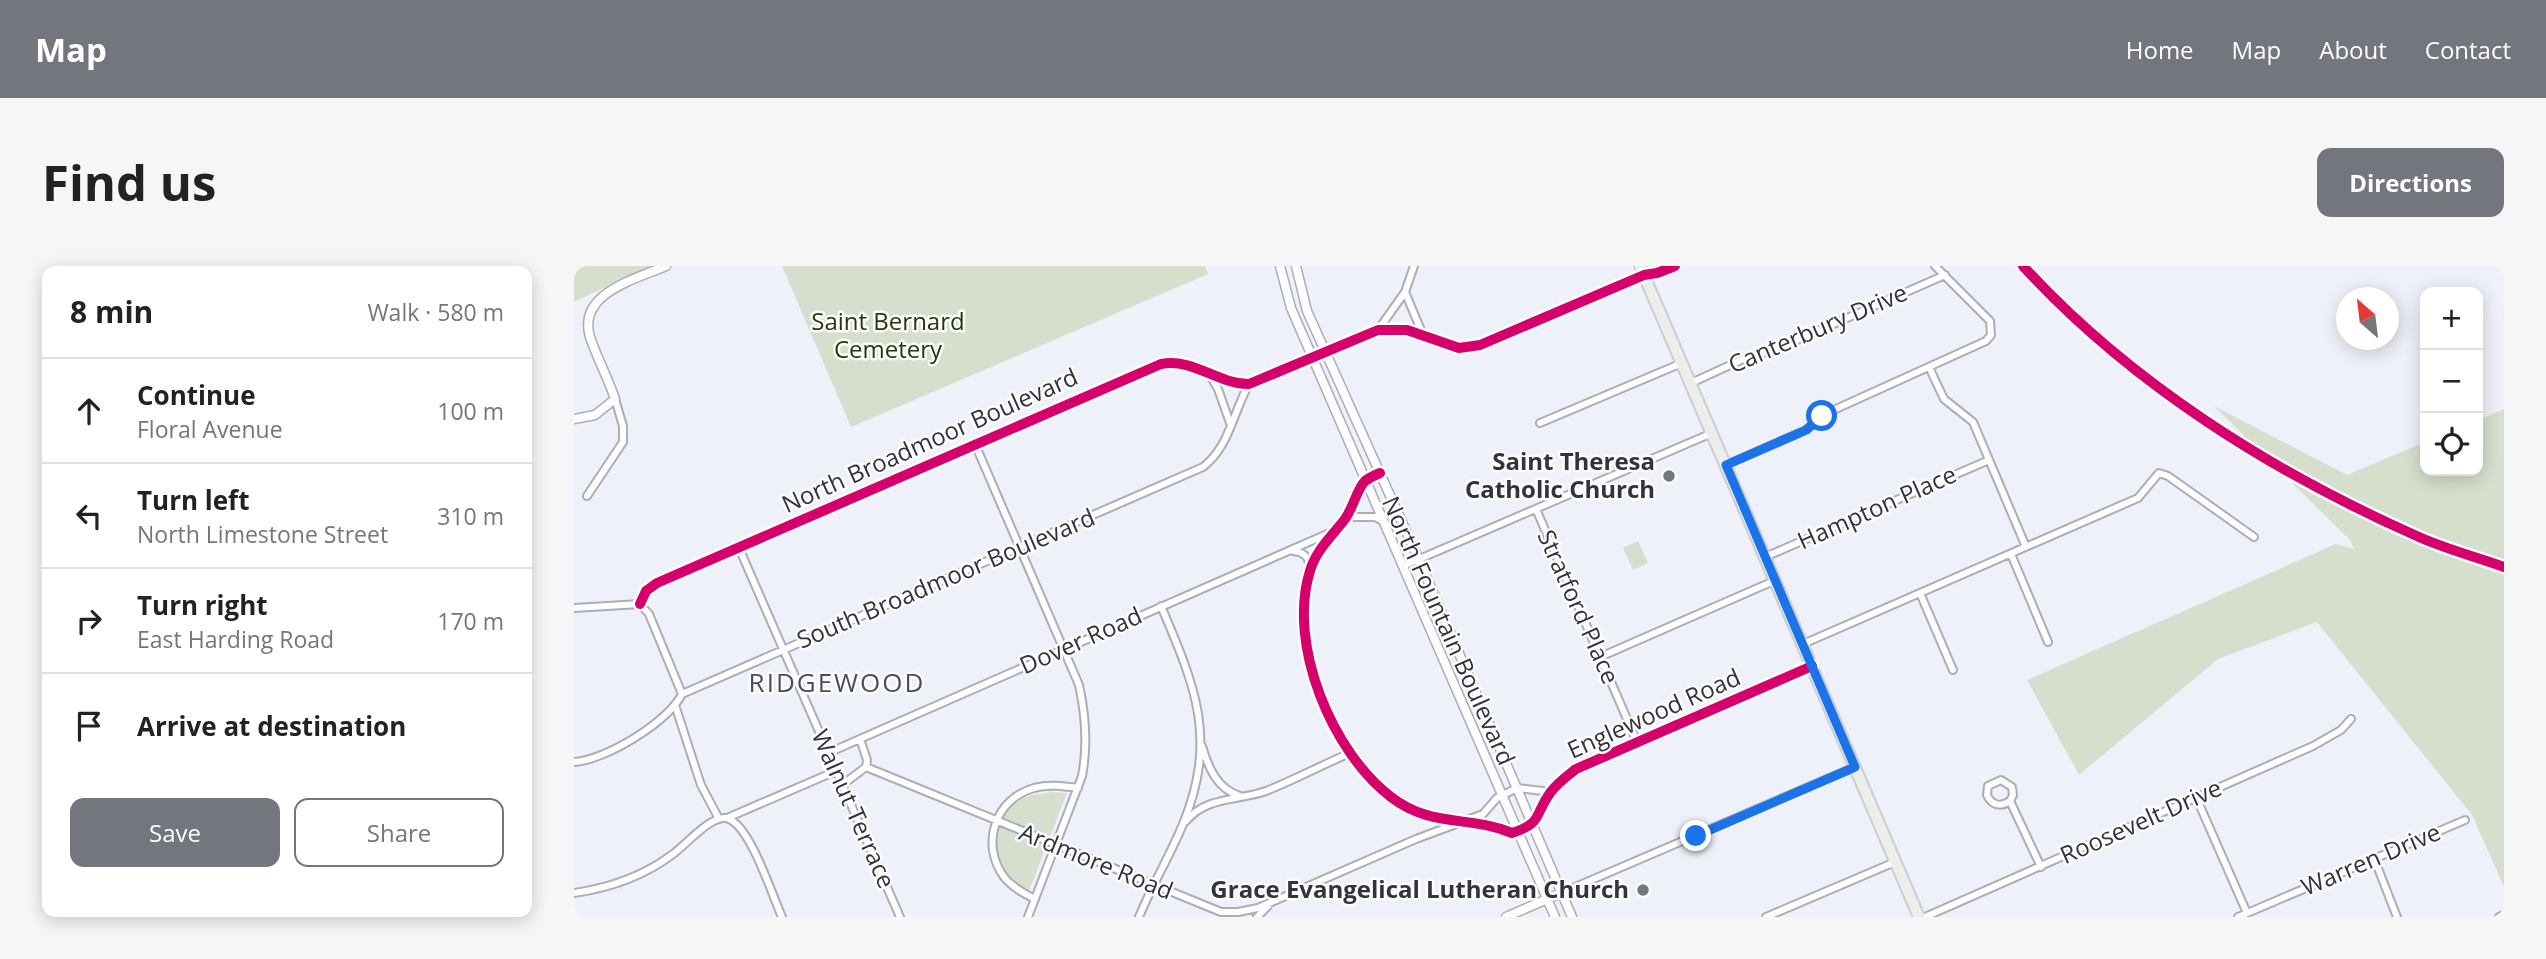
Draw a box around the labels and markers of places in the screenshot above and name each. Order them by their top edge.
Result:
place label: Saint Theresa Catholic Church [1465,444,1655,505]
marker: Saint Theresa Catholic Church [1661,468,1677,484]
place label: Grace Evangelical Lutheran Church [1210,872,1629,905]
marker: Grace Evangelical Lutheran Church [1635,882,1651,898]

